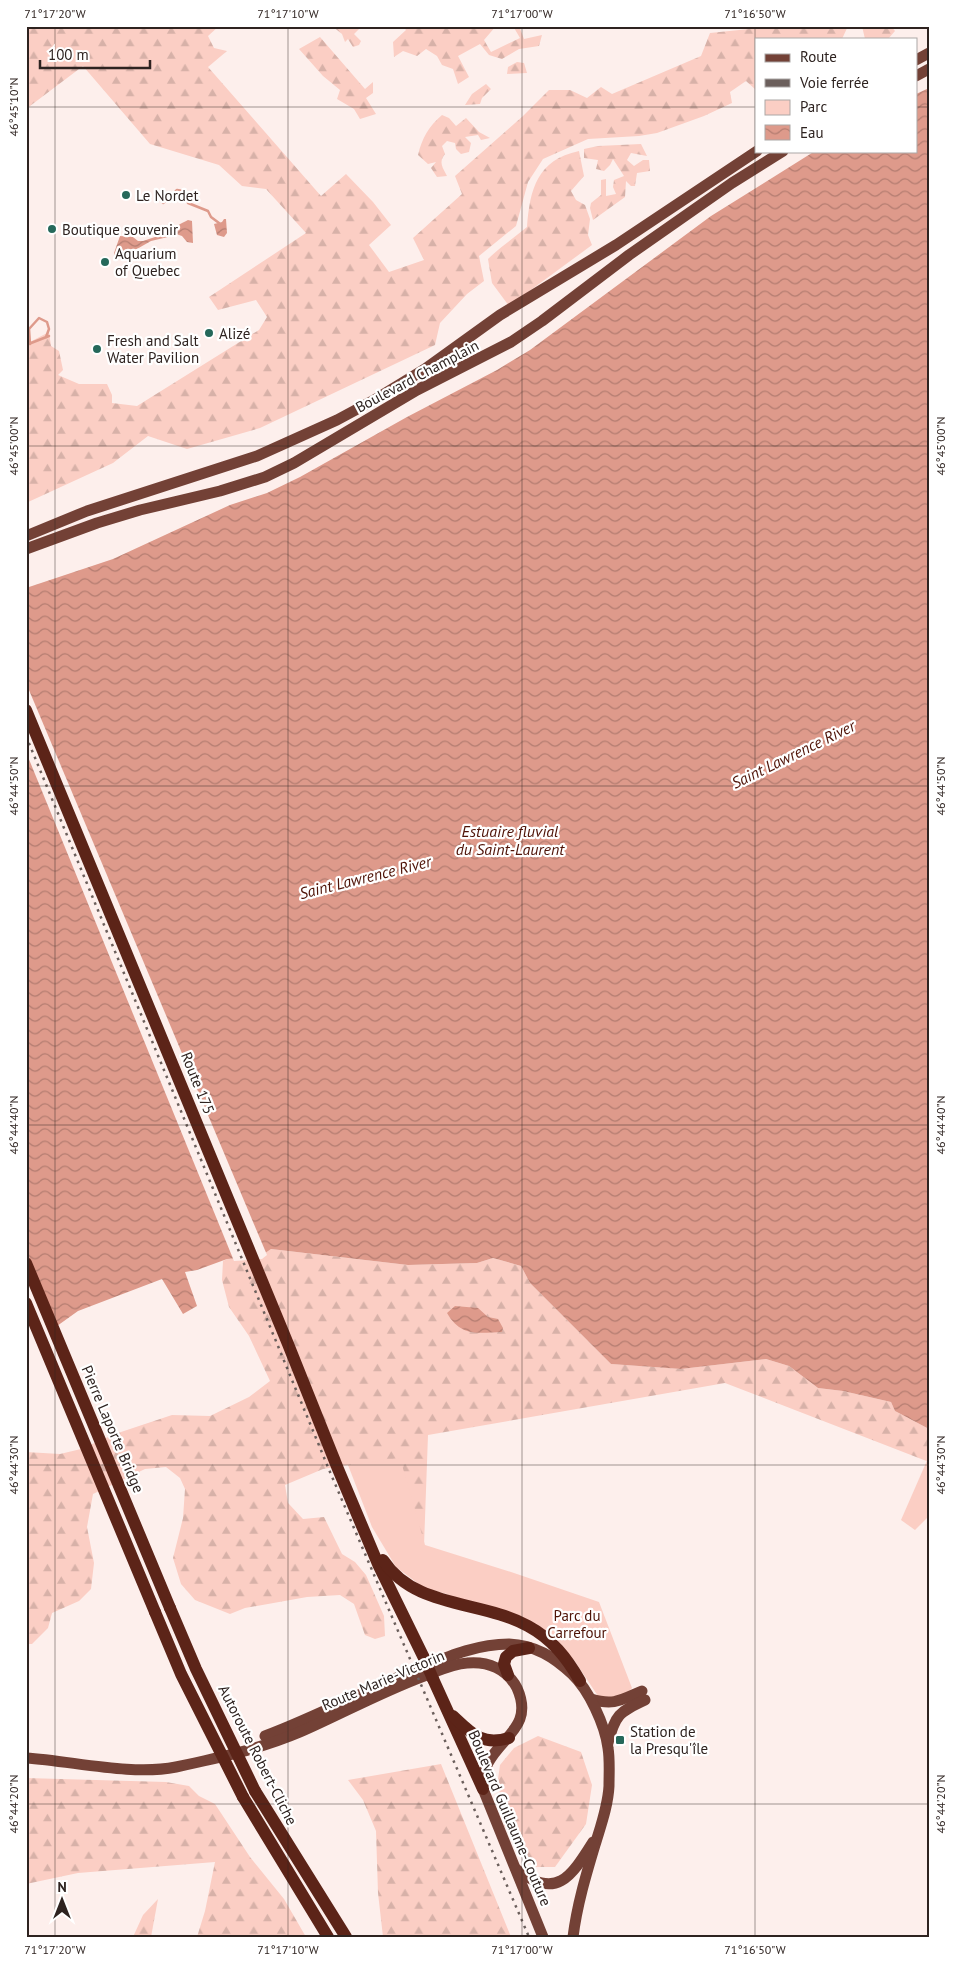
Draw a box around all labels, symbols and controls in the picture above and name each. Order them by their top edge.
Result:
text: 71°17'20"W [24,6,86,21]
text: 71°17'10"W [257,6,319,21]
text: 71°17'00"W [491,6,553,21]
text: 71°16'50"W [724,6,786,21]
scale bar [40,38,150,70]
legend [755,38,918,152]
text: 100 m [48,45,89,64]
text: Route [800,47,837,66]
text: Voie ferrée [799,73,869,92]
text: 46°45'10"N [6,77,21,137]
text: Parc [800,97,827,116]
text: Eau [800,123,824,142]
place label: Le Nordet [136,186,199,205]
marker: Le Nordet [120,189,132,201]
place label: Boutique souvenir [62,220,178,239]
marker: Boutique souvenir [46,223,58,235]
place label: Aquarium of Quebec [115,244,180,280]
marker: Aquarium of Quebec [99,256,111,268]
place label: Alizé [219,324,250,343]
marker: Alizé [203,327,215,339]
place label: Fresh and Salt Water Pavilion [107,331,199,367]
street label: Boulevard Champlain [352,335,482,417]
marker: Fresh and Salt Water Pavilion [91,343,103,355]
text: 46°45'00"N [6,416,21,476]
text: 46°45'00"N [933,416,948,476]
water label: Saint Lawrence River [728,715,860,793]
text: 46°44'50"N [6,756,21,816]
text: 46°44'50"N [933,756,948,816]
water label: Estuaire fluvial du Saint-Laurent [456,821,565,859]
water label: Saint Lawrence River [297,851,435,903]
street label: Route 175 [177,1049,219,1117]
text: 46°44'40"N [6,1095,21,1155]
text: 46°44'40"N [933,1095,948,1155]
street label: Pierre Laporte Bridge [78,1362,148,1496]
text: 46°44'30"N [6,1435,21,1495]
text: 46°44'30"N [933,1435,948,1495]
park label: Parc du Carrefour [547,1606,607,1642]
street label: Route Marie-Victorin [319,1646,447,1714]
street label: Autoroute Robert-Cliche [214,1682,302,1828]
place label: Station de la Presqu'île [630,1722,708,1758]
street label: Boulevard Guillaume-Couture [464,1727,556,1909]
marker: Station de la Presqu'île [614,1734,626,1746]
text: 46°44'20"N [6,1774,21,1834]
text: 46°44'20"N [933,1774,948,1834]
north arrow [38,1876,88,1926]
text: N [57,1878,67,1896]
text: 71°17'20"W [24,1942,86,1957]
text: 71°17'10"W [257,1942,319,1957]
text: 71°17'00"W [491,1942,553,1957]
text: 71°16'50"W [724,1942,786,1957]

